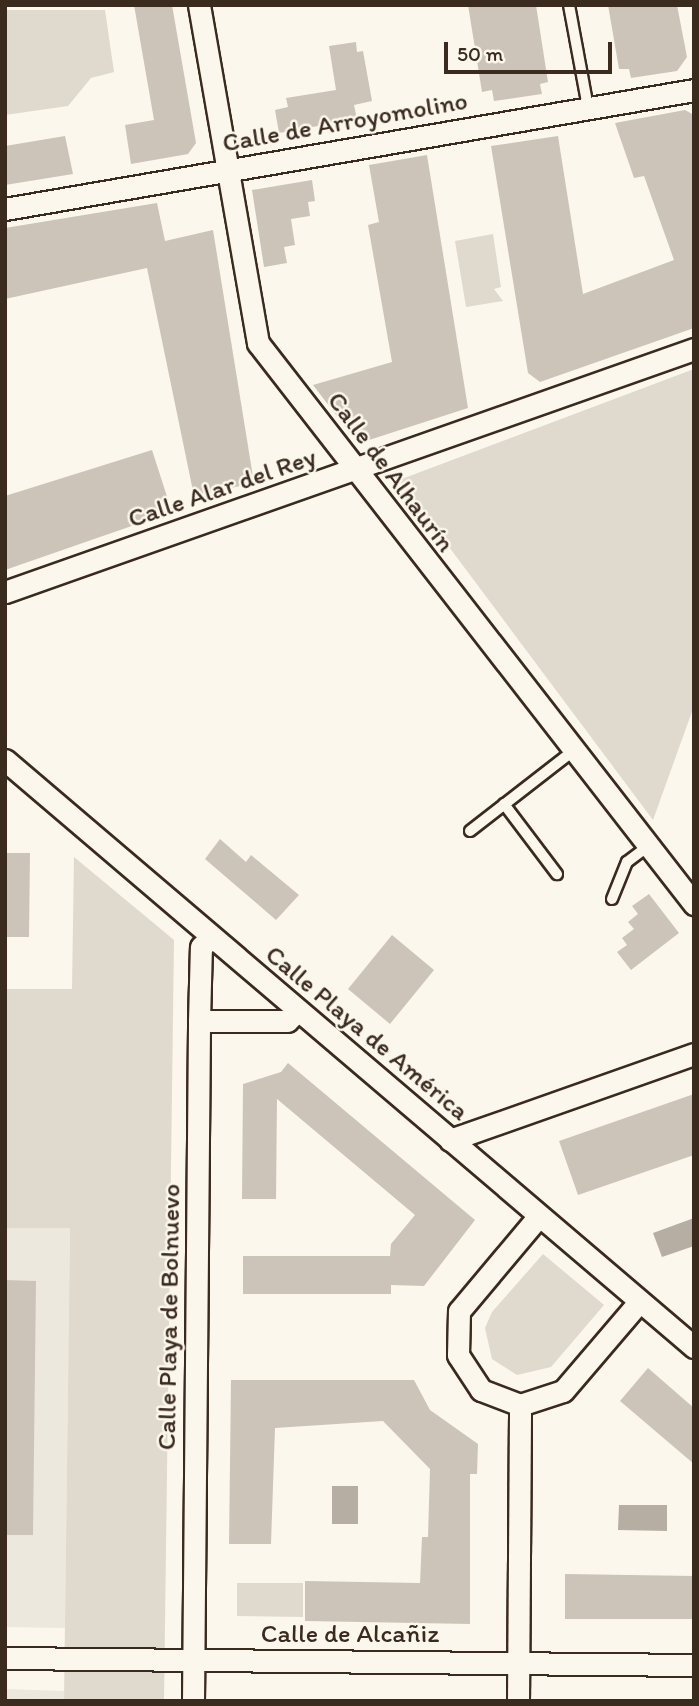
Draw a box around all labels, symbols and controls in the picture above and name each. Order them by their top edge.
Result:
scale bar [447,28,615,72]
text: 50 m [457,41,503,66]
street label: Calle de Arroyomolino [220,85,470,159]
street label: Calle de Alhaurín [321,386,461,558]
street label: Calle Alar del Rey [124,441,320,535]
street label: Calle Playa de América [259,939,475,1127]
street label: Calle Playa de Bolnuevo [151,1184,187,1450]
street label: Calle de Alcañiz [261,1618,439,1650]

